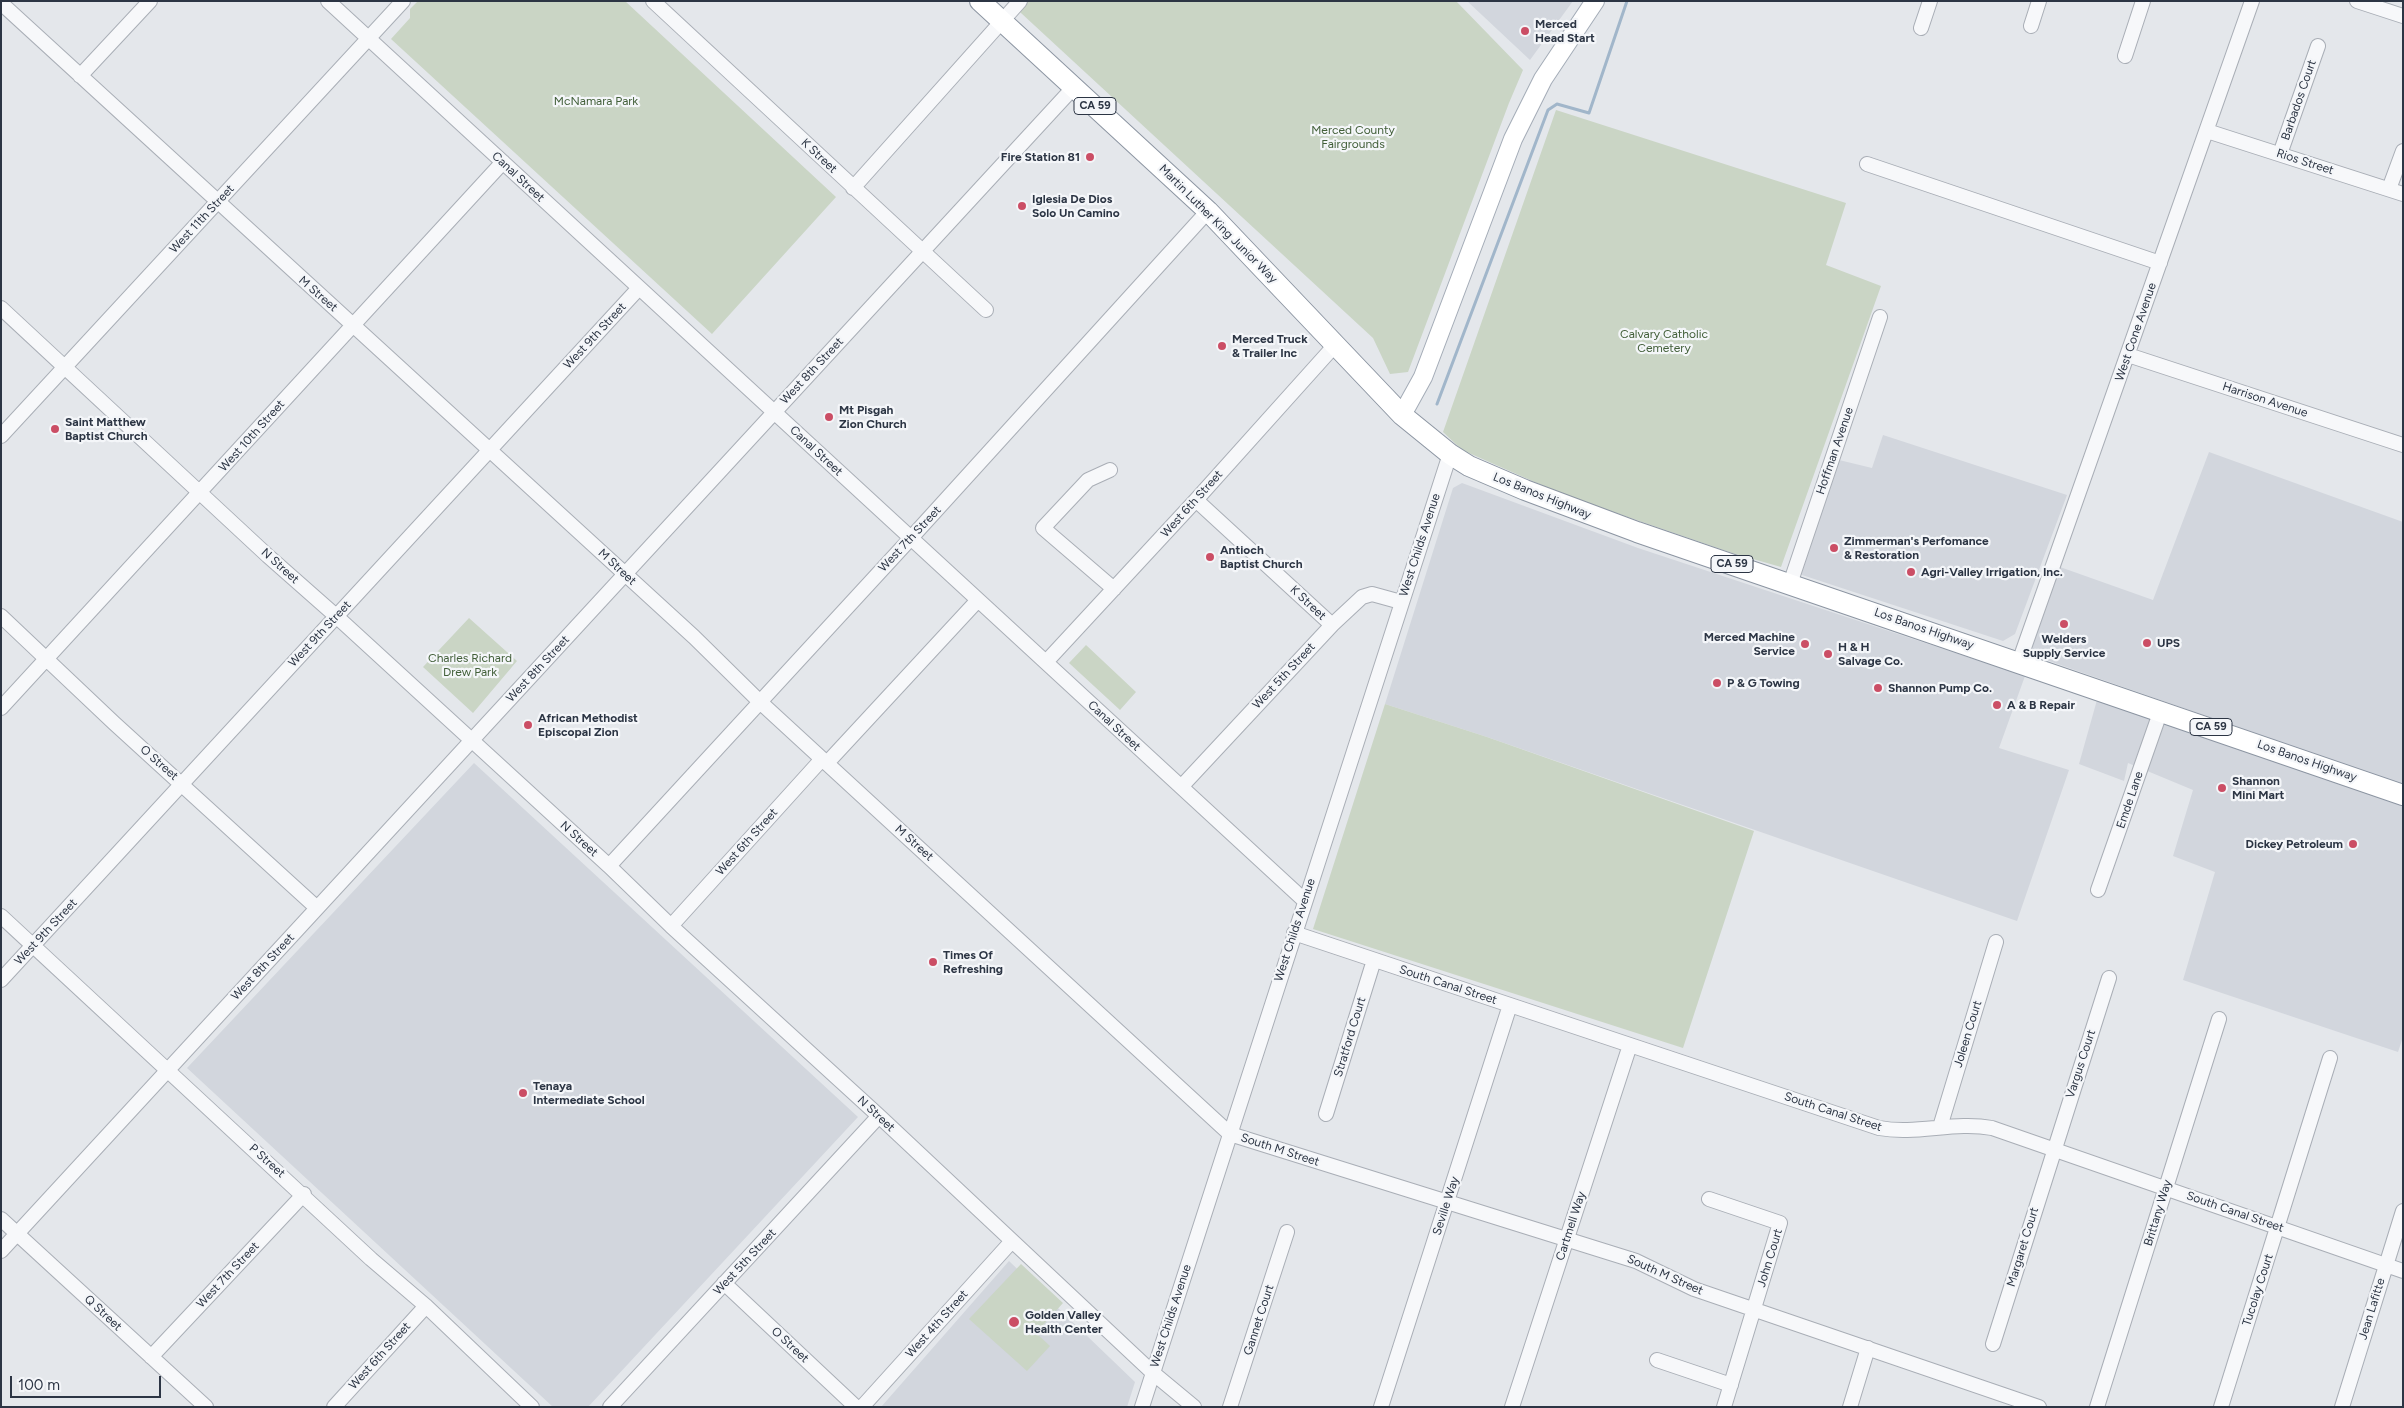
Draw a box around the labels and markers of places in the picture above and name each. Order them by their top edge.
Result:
place label: Merced Head Start [1535,17,1595,45]
marker: Merced Head Start [1519,25,1531,37]
place label: Fire Station 81 [1001,150,1080,164]
marker: Fire Station 81 [1084,151,1096,163]
place label: Iglesia De Dios Solo Un Camino [1032,192,1120,220]
marker: Iglesia De Dios Solo Un Camino [1016,200,1028,212]
place label: Merced Truck & Trailer Inc [1232,332,1308,360]
marker: Merced Truck & Trailer Inc [1216,340,1228,352]
place label: Mt Pisgah Zion Church [839,403,907,431]
marker: Mt Pisgah Zion Church [823,411,835,423]
place label: Saint Matthew Baptist Church [65,415,147,443]
marker: Saint Matthew Baptist Church [49,423,61,435]
place label: Zimmerman's Perfomance & Restoration [1844,534,1989,562]
marker: Zimmerman's Perfomance & Restoration [1828,542,1840,554]
place label: Antioch Baptist Church [1220,543,1302,571]
marker: Antioch Baptist Church [1204,551,1216,563]
place label: Agri-Valley Irrigation, Inc. [1921,565,2063,579]
marker: Agri-Valley Irrigation, Inc. [1905,566,1917,578]
marker: Welders Supply Service [2058,618,2070,630]
place label: Merced Machine Service [1704,630,1795,658]
place label: Welders Supply Service [2023,632,2105,660]
place label: UPS [2157,636,2180,650]
marker: UPS [2141,637,2153,649]
marker: Merced Machine Service [1799,638,1811,650]
place label: H & H Salvage Co. [1838,640,1903,668]
marker: H & H Salvage Co. [1822,648,1834,660]
place label: P & G Towing [1727,676,1800,690]
marker: P & G Towing [1711,677,1723,689]
place label: Shannon Pump Co. [1888,681,1992,695]
marker: Shannon Pump Co. [1872,682,1884,694]
place label: A & B Repair [2007,698,2075,712]
marker: A & B Repair [1991,699,2003,711]
place label: African Methodist Episcopal Zion [538,711,638,739]
marker: African Methodist Episcopal Zion [522,719,534,731]
place label: Shannon Mini Mart [2232,774,2284,802]
marker: Shannon Mini Mart [2216,782,2228,794]
place label: Dickey Petroleum [2246,837,2343,851]
marker: Dickey Petroleum [2347,838,2359,850]
place label: Times Of Refreshing [943,948,1003,976]
marker: Times Of Refreshing [927,956,939,968]
place label: Tenaya Intermediate School [533,1079,645,1107]
marker: Tenaya Intermediate School [517,1087,529,1099]
place label: Golden Valley Health Center [1025,1308,1103,1336]
marker: Golden Valley Health Center [1007,1315,1021,1329]

